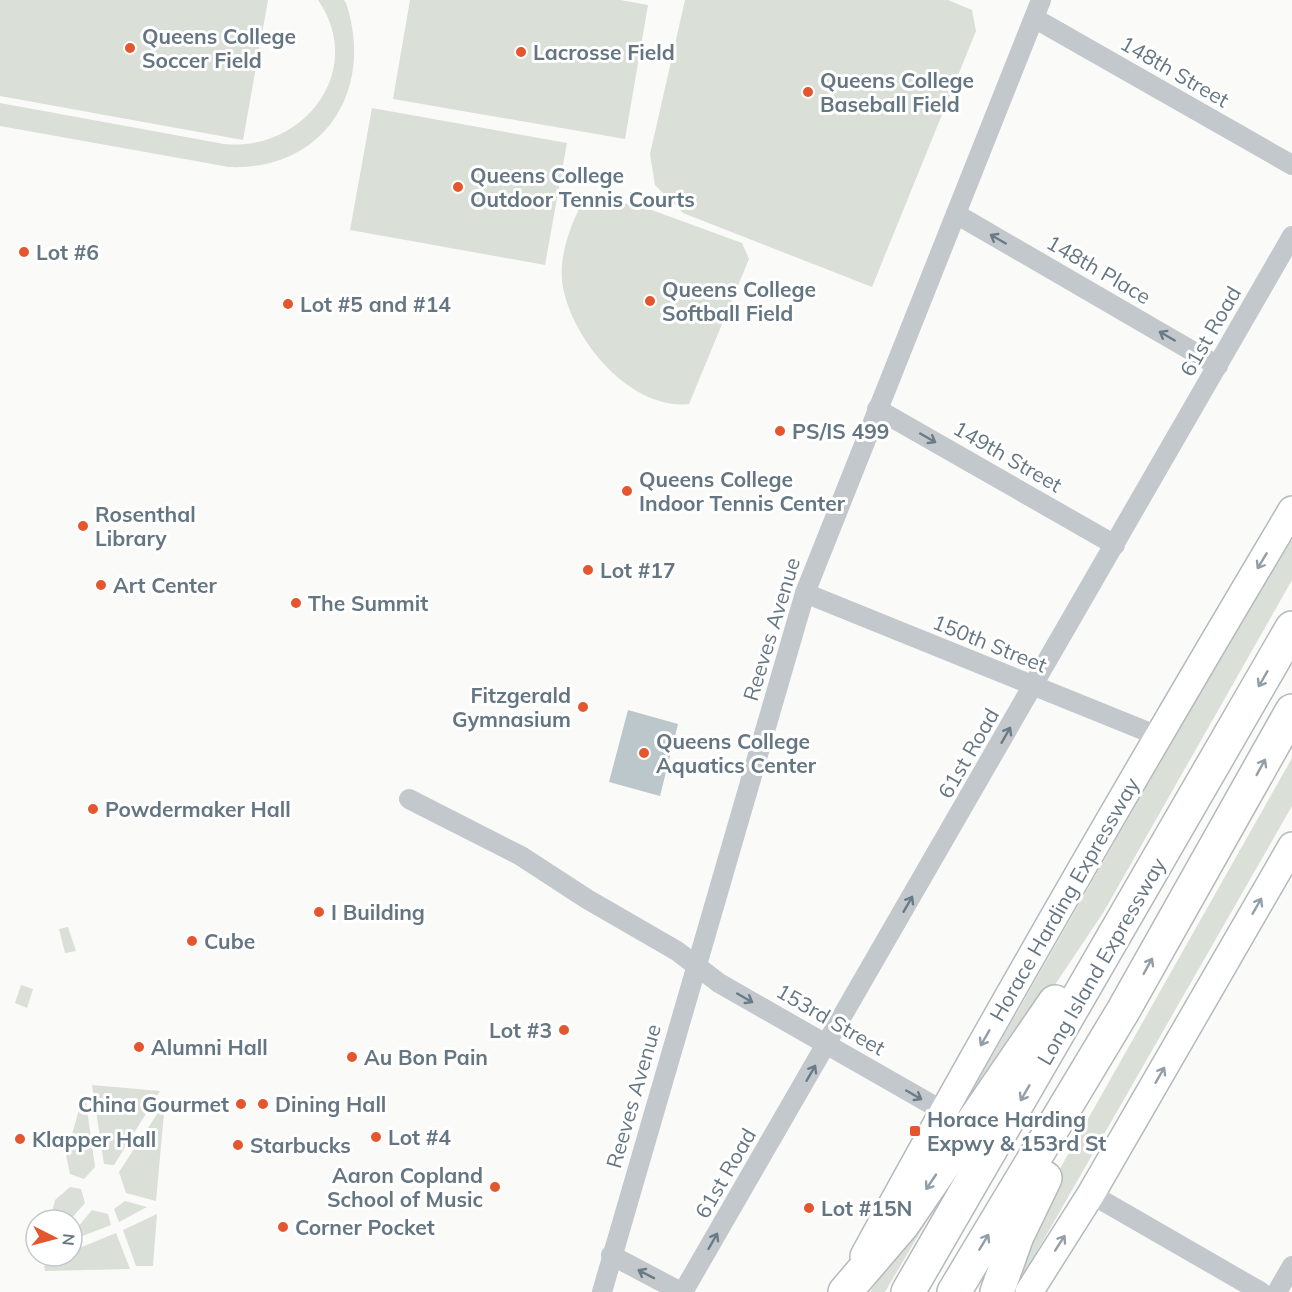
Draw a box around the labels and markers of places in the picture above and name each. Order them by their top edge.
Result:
place label: Queens College Soccer Field [142,23,296,73]
place label: Lacrosse Field [533,39,675,65]
marker: Queens College Soccer Field [123,41,137,55]
marker: Lacrosse Field [514,45,528,59]
place label: Queens College Baseball Field [820,67,974,117]
marker: Queens College Baseball Field [801,85,815,99]
place label: Queens College Outdoor Tennis Courts [470,162,695,212]
marker: Queens College Outdoor Tennis Courts [451,180,465,194]
place label: Lot #6 [36,239,99,265]
marker: Lot #6 [17,245,31,259]
place label: Queens College Softball Field [662,276,816,326]
place label: Lot #5 and #14 [300,291,451,317]
marker: Queens College Softball Field [643,294,657,308]
marker: Lot #5 and #14 [281,297,295,311]
place label: PS/IS 499 [792,418,889,444]
marker: PS/IS 499 [773,424,787,438]
place label: Queens College Indoor Tennis Center [639,466,846,516]
marker: Queens College Indoor Tennis Center [620,484,634,498]
place label: Rosenthal Library [95,501,196,551]
marker: Rosenthal Library [76,519,90,533]
place label: Lot #17 [600,557,676,583]
marker: Lot #17 [581,563,595,577]
place label: Art Center [113,572,217,598]
marker: Art Center [94,578,108,592]
place label: The Summit [308,590,428,616]
marker: The Summit [289,596,303,610]
place label: Fitzgerald Gymnasium [452,682,571,732]
marker: Fitzgerald Gymnasium [576,700,590,714]
place label: Queens College Aquatics Center [656,728,817,778]
marker: Queens College Aquatics Center [637,746,651,760]
place label: Powdermaker Hall [105,796,291,822]
marker: Powdermaker Hall [86,802,100,816]
place label: I Building [331,899,425,925]
marker: I Building [312,905,326,919]
place label: Cube [204,928,255,954]
marker: Cube [185,934,199,948]
place label: Lot #3 [489,1017,552,1043]
marker: Lot #3 [557,1023,571,1037]
place label: Alumni Hall [151,1034,268,1060]
marker: Alumni Hall [132,1040,146,1054]
place label: Au Bon Pain [364,1044,488,1070]
marker: Au Bon Pain [345,1050,359,1064]
place label: China Gourmet [78,1091,229,1117]
place label: Dining Hall [275,1091,386,1117]
marker: China Gourmet [234,1097,248,1111]
marker: Dining Hall [256,1097,270,1111]
place label: Horace Harding Expwy & 153rd St [927,1106,1106,1156]
place label: Lot #4 [388,1124,451,1150]
marker: Horace Harding Expwy & 153rd St [908,1124,922,1138]
place label: Klapper Hall [32,1126,156,1152]
marker: Lot #4 [369,1130,383,1144]
marker: Klapper Hall [13,1132,27,1146]
place label: Starbucks [250,1132,351,1158]
marker: Starbucks [231,1138,245,1152]
place label: Aaron Copland School of Music [327,1162,483,1212]
marker: Aaron Copland School of Music [488,1180,502,1194]
place label: Lot #15N [821,1195,912,1221]
marker: Lot #15N [802,1201,816,1215]
place label: Corner Pocket [295,1214,435,1240]
marker: Corner Pocket [276,1220,290,1234]

